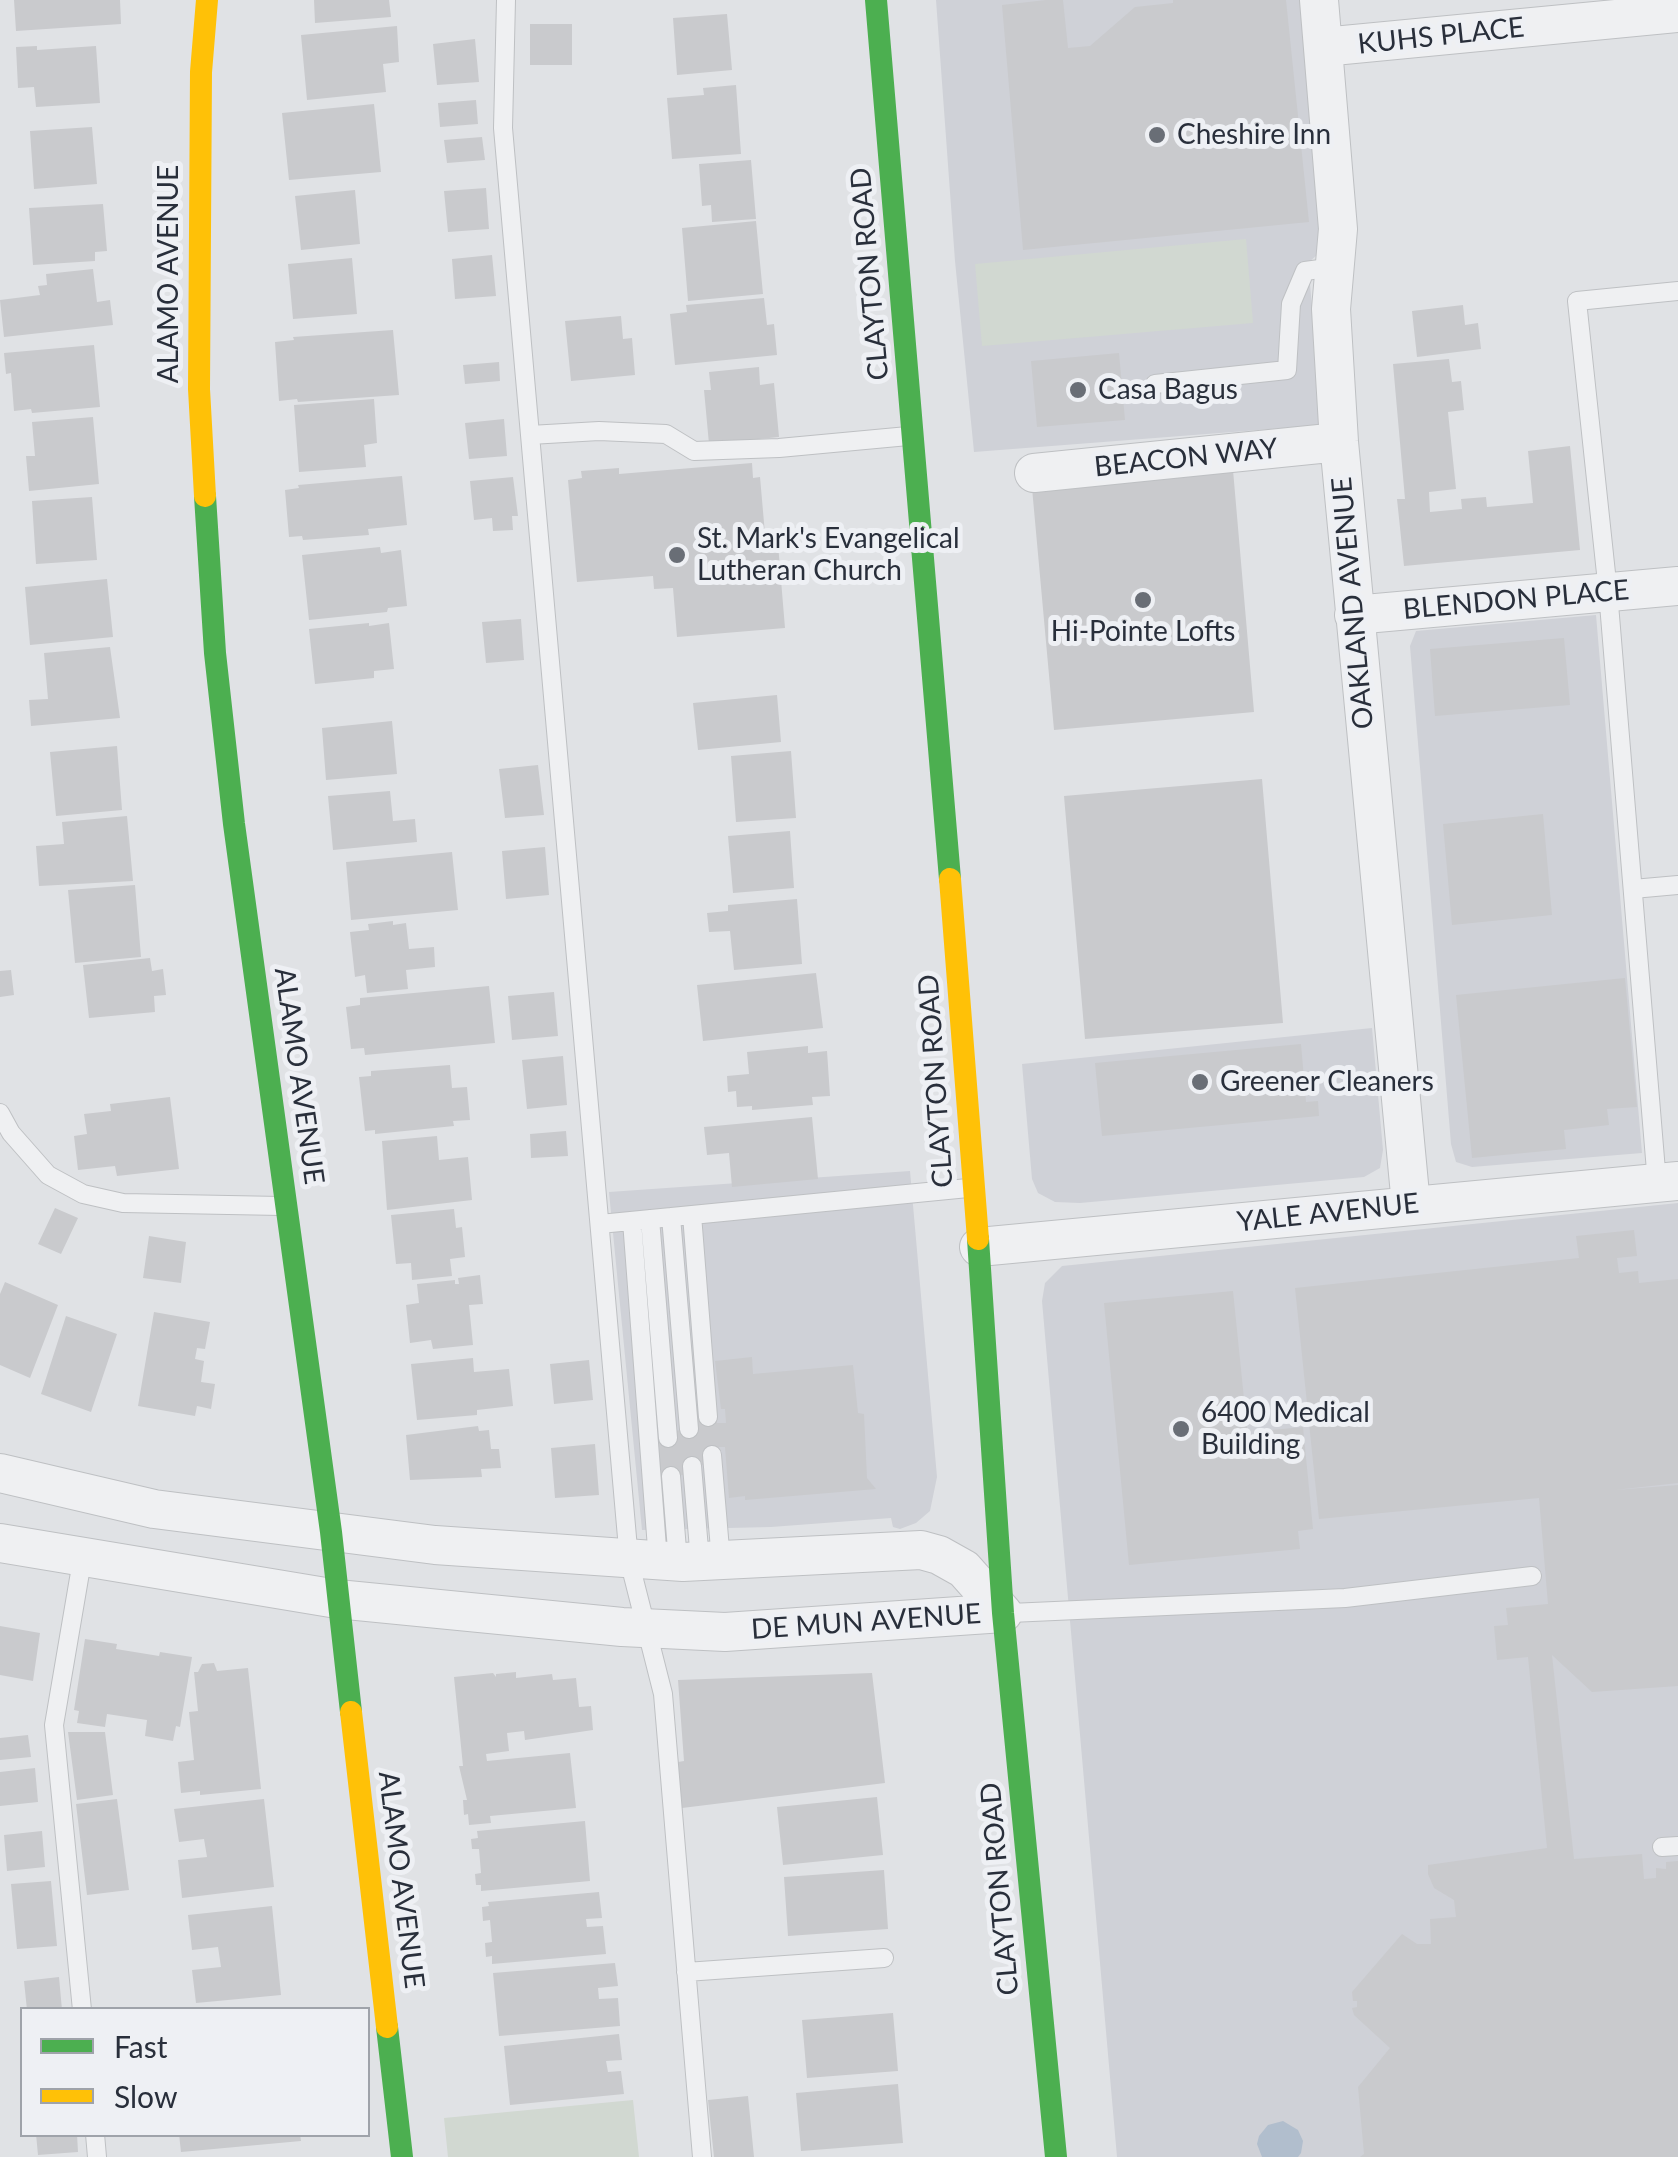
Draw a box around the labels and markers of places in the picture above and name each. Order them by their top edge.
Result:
place label: Cheshire Inn [1177,118,1331,152]
marker: Cheshire Inn [1146,124,1168,146]
place label: Casa Bagus [1098,373,1238,407]
marker: Casa Bagus [1067,379,1089,401]
place label: St. Mark's Evangelical Lutheran Church [697,522,960,588]
marker: St. Mark's Evangelical Lutheran Church [666,544,688,566]
marker: Hi-Pointe Lofts [1132,589,1154,611]
place label: Hi-Pointe Lofts [1051,615,1235,649]
place label: Greener Cleaners [1220,1065,1434,1099]
marker: Greener Cleaners [1189,1071,1211,1093]
place label: 6400 Medical Building [1201,1396,1370,1462]
marker: 6400 Medical Building [1170,1418,1192,1440]

